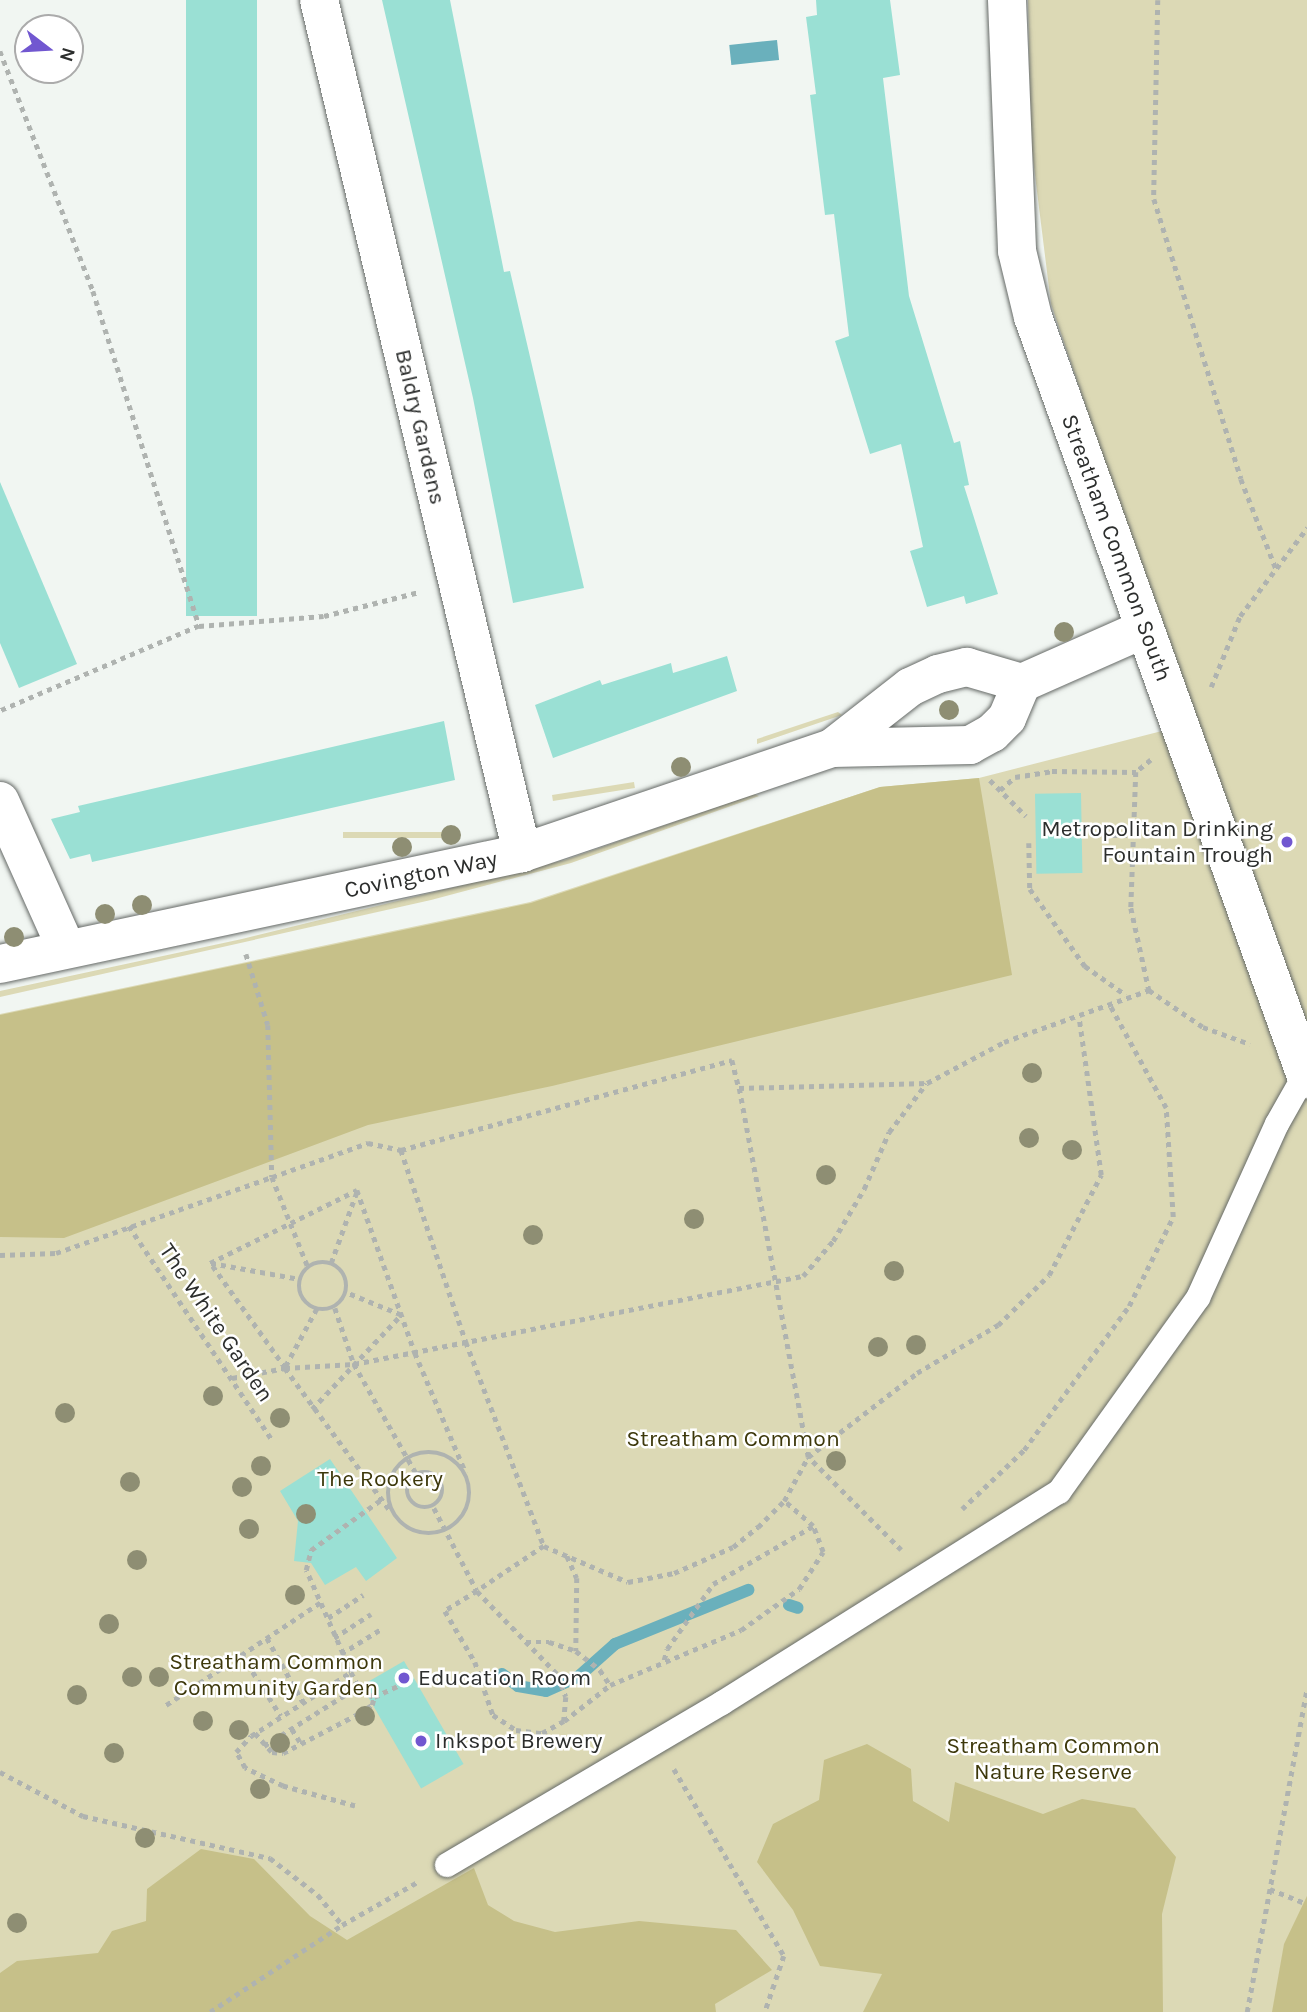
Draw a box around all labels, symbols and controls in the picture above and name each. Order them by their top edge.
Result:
north arrow [14,14,84,84]
text: N [55,45,80,64]
street label: Baldry Gardens [389,347,451,507]
street label: Streatham Common South [1055,411,1177,685]
place label: Metropolitan Drinking Fountain Trough [1041,815,1273,869]
marker: Metropolitan Drinking Fountain Trough [1279,834,1295,850]
street label: Covington Way [342,845,500,905]
street label: The White Garden [153,1239,279,1407]
park label: Streatham Common [626,1425,840,1453]
park label: The Rookery [317,1465,443,1493]
park label: Streatham Common Community Garden [169,1648,383,1702]
place label: Education Room [418,1664,591,1692]
marker: Education Room [396,1670,412,1686]
place label: Inkspot Brewery [435,1727,602,1755]
park label: Streatham Common Nature Reserve [946,1732,1160,1786]
marker: Inkspot Brewery [413,1733,429,1749]

